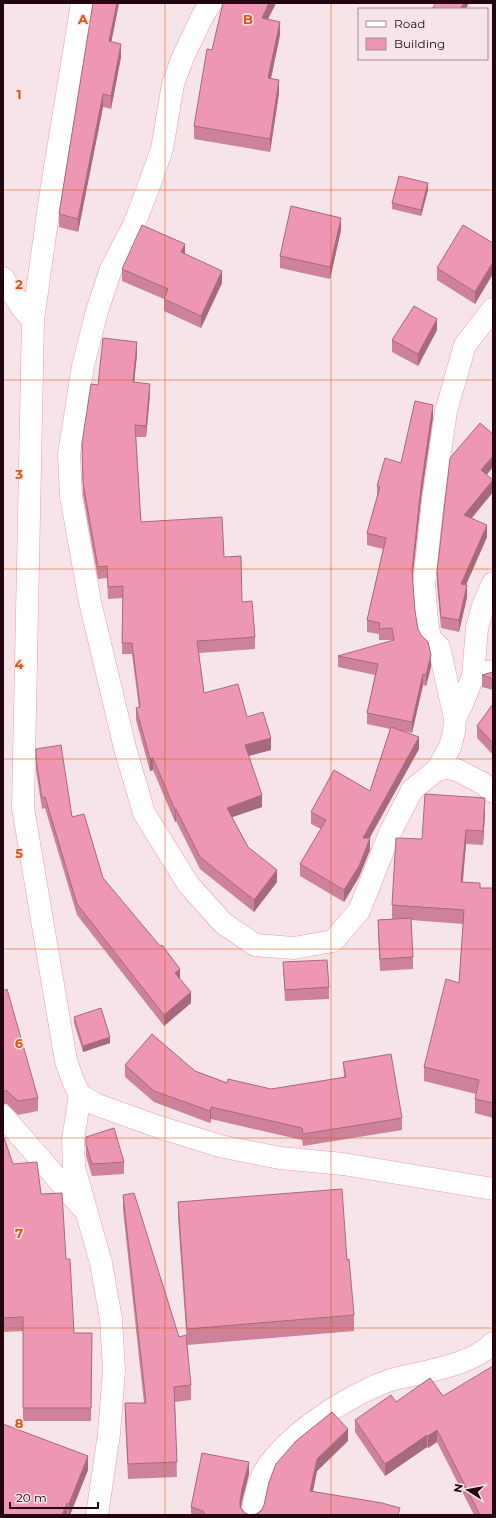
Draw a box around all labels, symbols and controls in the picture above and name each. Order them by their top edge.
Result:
legend [358,8,488,60]
text: A [77,11,89,27]
text: B [243,11,253,27]
text: Road [394,16,425,31]
text: Building [394,36,445,51]
text: 1 [16,86,22,102]
text: 2 [15,276,23,292]
text: 3 [14,466,23,482]
text: 4 [15,656,24,672]
text: 5 [15,845,23,861]
text: 6 [15,1035,24,1051]
text: 7 [15,1225,23,1241]
text: 8 [15,1415,24,1431]
north arrow [448,1470,488,1510]
text: N [450,1482,466,1494]
scale bar [10,1484,98,1510]
text: 20 m [16,1490,47,1505]

